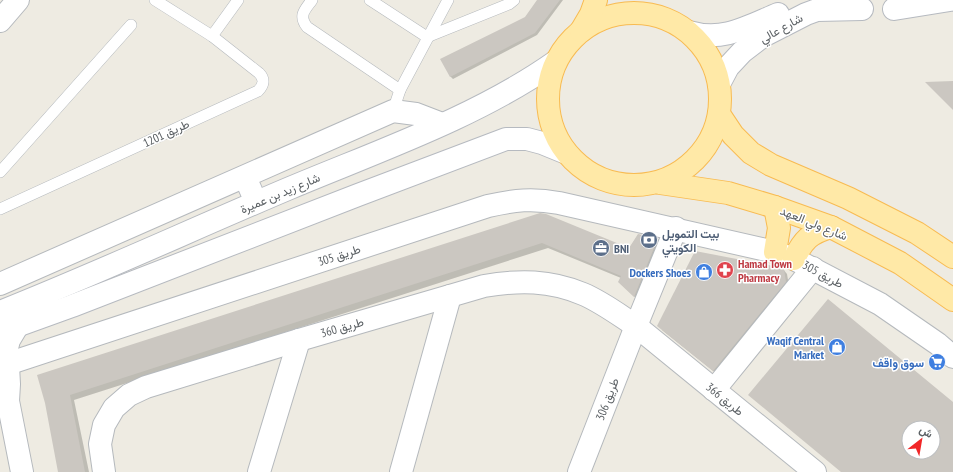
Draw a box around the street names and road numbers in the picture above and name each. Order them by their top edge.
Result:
street label: شارع عالي [757,10,807,49]
street label: طريق 1201 [140,116,192,151]
street label: شارع زيد بن عميرة [238,169,323,218]
street label: شارع ولي العهد [777,203,850,246]
street label: طريق 305 [316,241,363,270]
street label: طريق 305 [799,257,846,292]
street label: طريق 360 [319,314,366,341]
street label: طريق 306 [592,376,623,423]
street label: طريق 366 [702,379,747,420]

